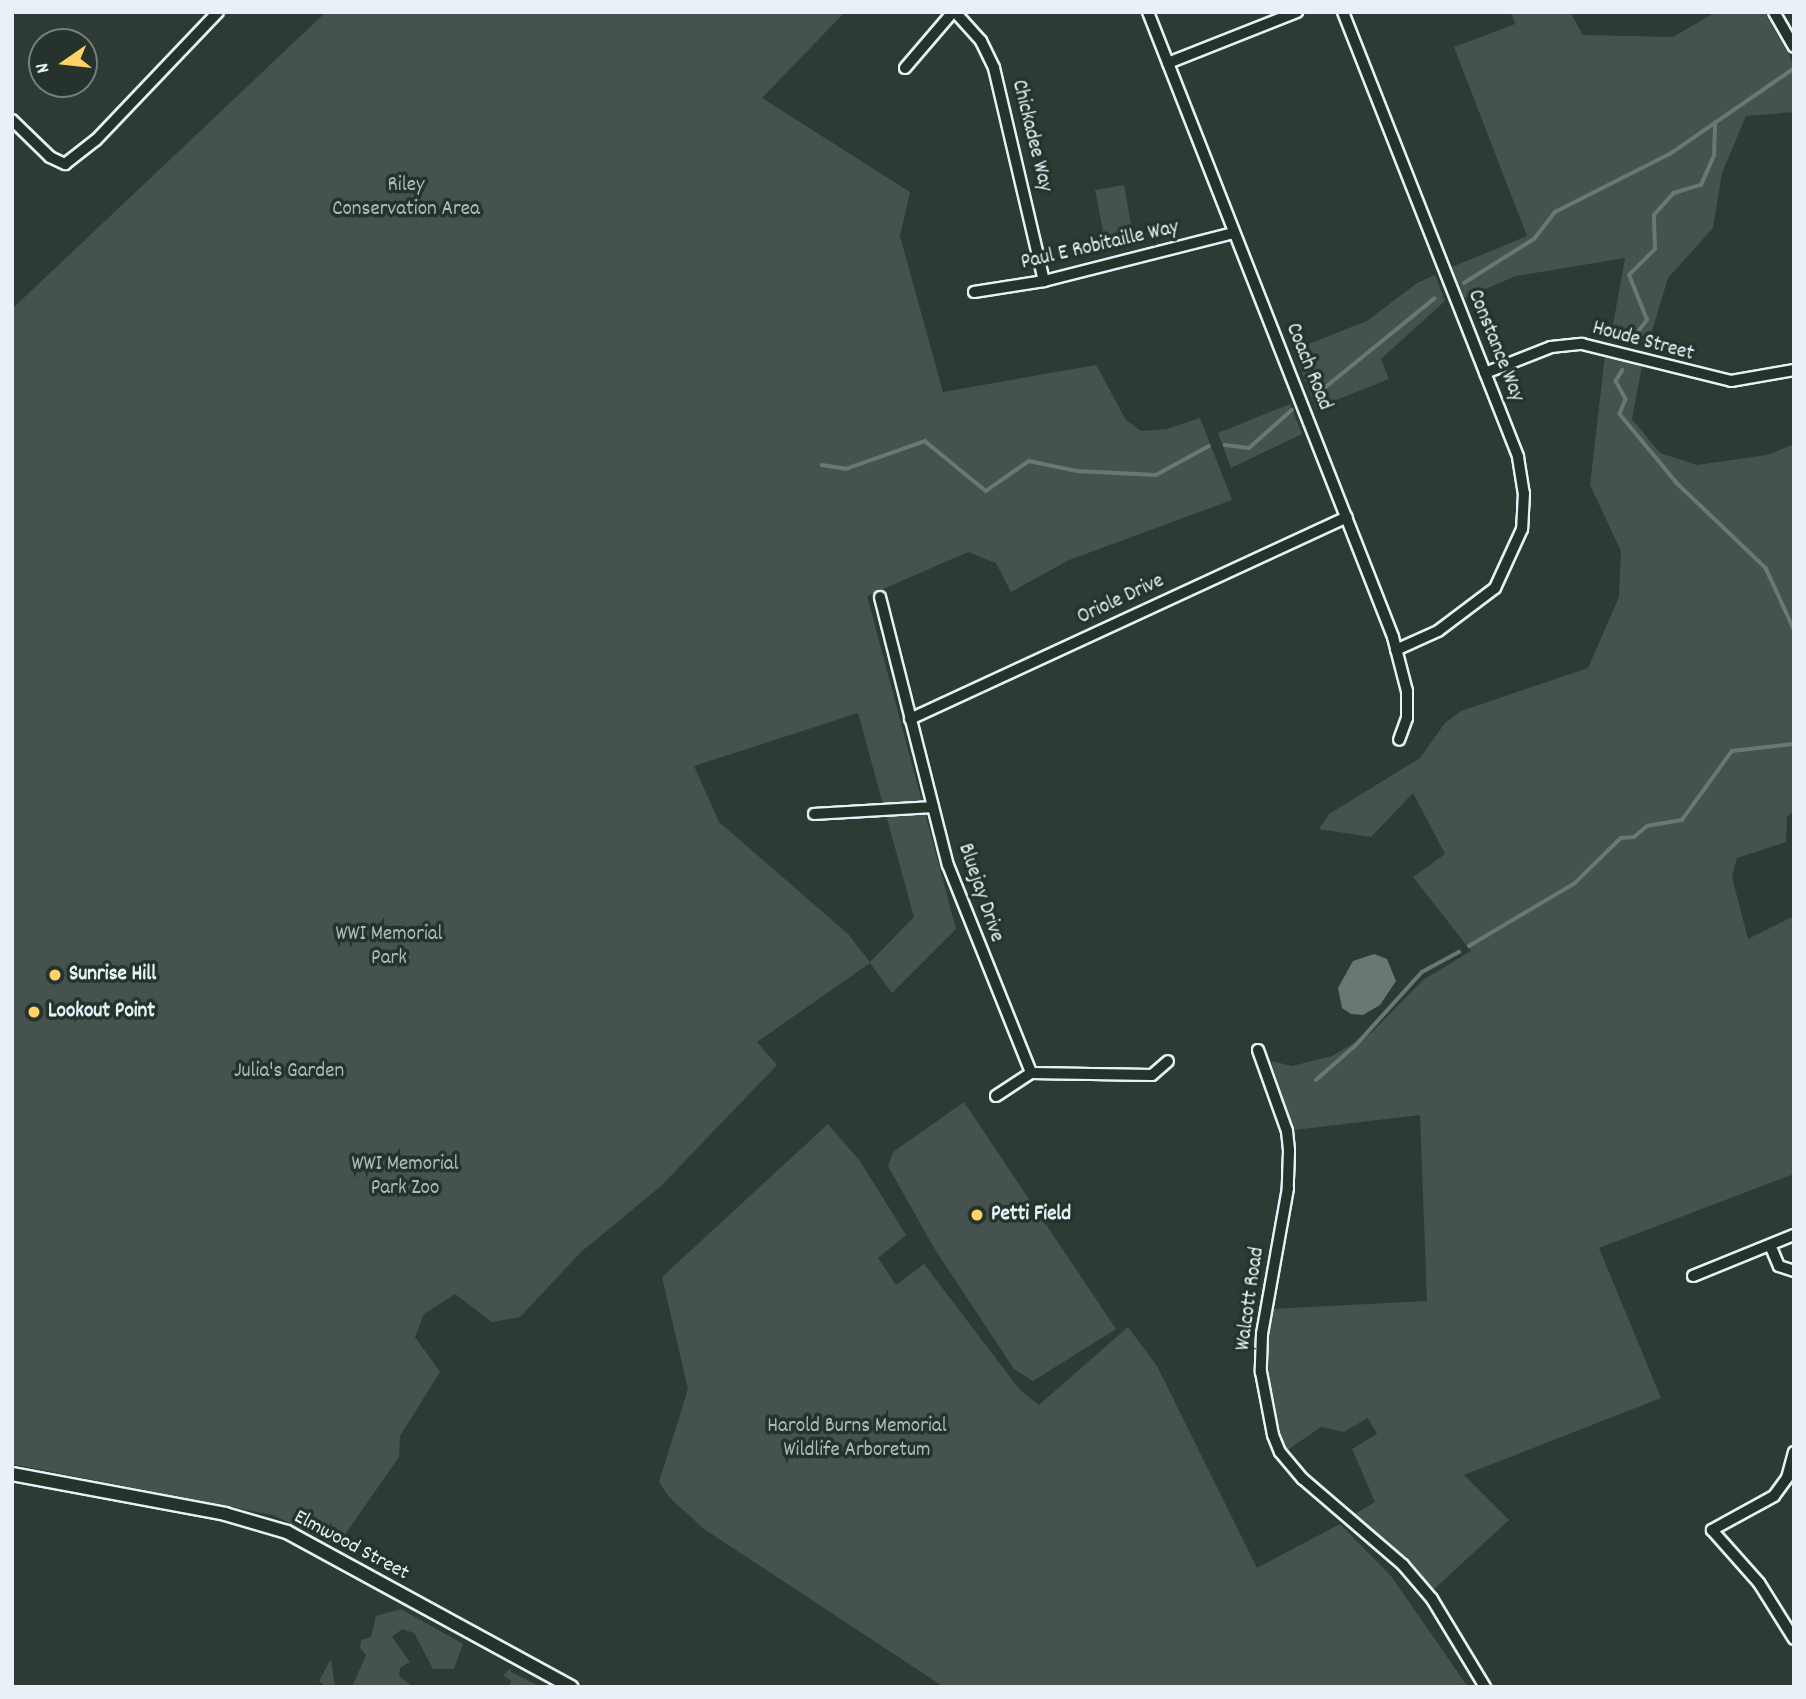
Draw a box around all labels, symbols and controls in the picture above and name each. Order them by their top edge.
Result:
north arrow [28,28,98,98]
text: N [30,60,58,76]
street label: Chickadee Way [1005,78,1057,194]
park label: Riley Conservation Area [332,173,480,223]
street label: Paul E Robitaille Way [1019,216,1181,276]
street label: Constance Way [1461,286,1529,406]
street label: Houde Street [1589,316,1697,368]
street label: Coach Road [1279,320,1337,414]
street label: Oriole Drive [1074,569,1168,631]
street label: Bluejay Drive [951,840,1009,946]
park label: WWI Memorial Park [335,922,443,972]
place label: Sunrise Hill [69,962,156,988]
marker: Sunrise Hill [47,967,63,983]
place label: Lookout Point [48,999,155,1025]
marker: Lookout Point [26,1004,42,1020]
park label: Julia's Garden [234,1059,344,1085]
park label: WWI Memorial Park Zoo [351,1152,459,1202]
place label: Petti Field [991,1202,1071,1228]
marker: Petti Field [969,1207,985,1223]
street label: Walcott Road [1231,1246,1271,1352]
park label: Harold Burns Memorial Wildlife Arboretum [767,1414,947,1464]
street label: Elmwood Street [289,1505,413,1587]

